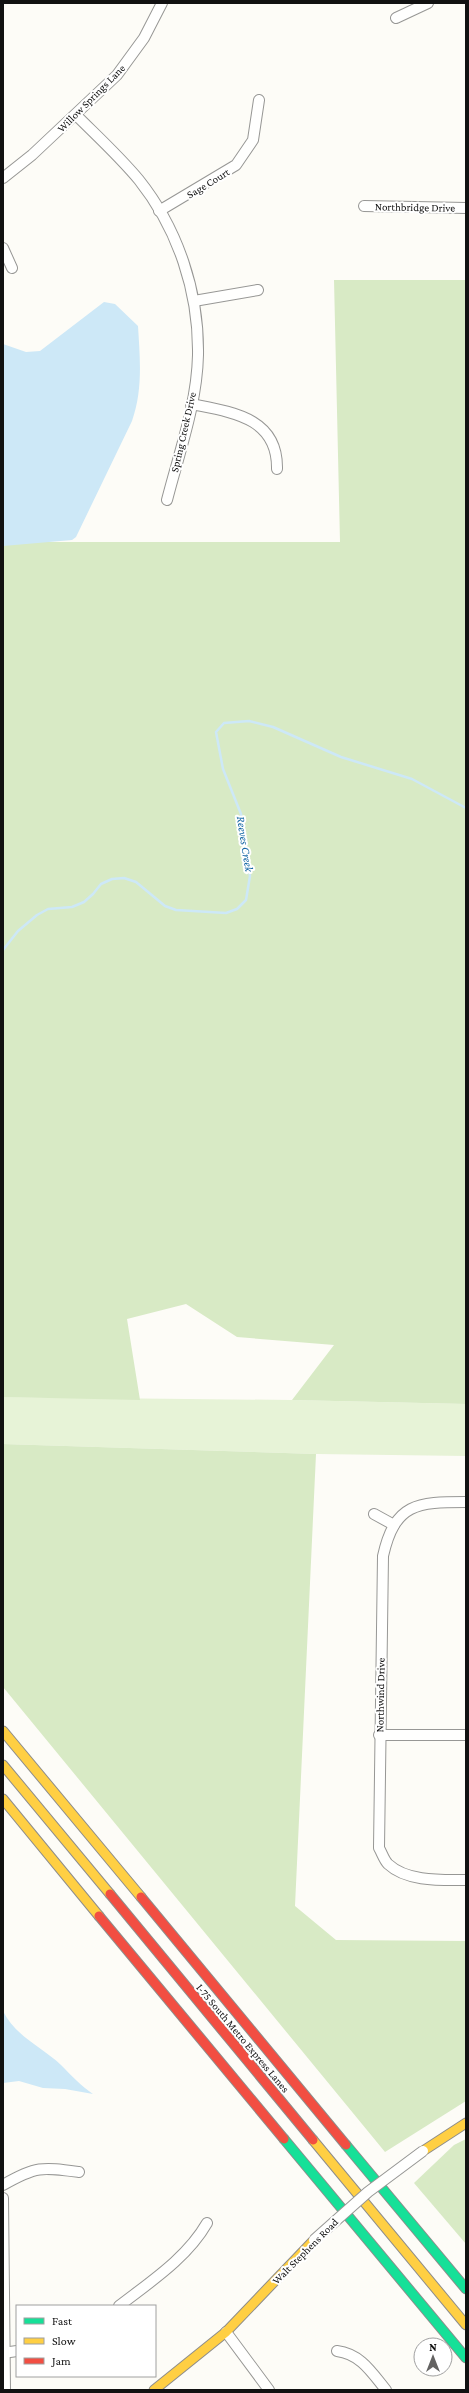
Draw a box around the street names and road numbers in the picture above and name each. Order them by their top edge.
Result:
street label: Willow Springs Lane [55,62,128,135]
street label: Sage Court [184,165,232,201]
street label: Northbridge Drive [375,200,455,215]
street label: Spring Creek Drive [168,391,199,474]
street label: Northwind Drive [373,1657,387,1732]
street label: I-75 South Metro Express Lanes [193,1981,292,2095]
street label: Walt Stephens Road [270,2216,341,2287]

